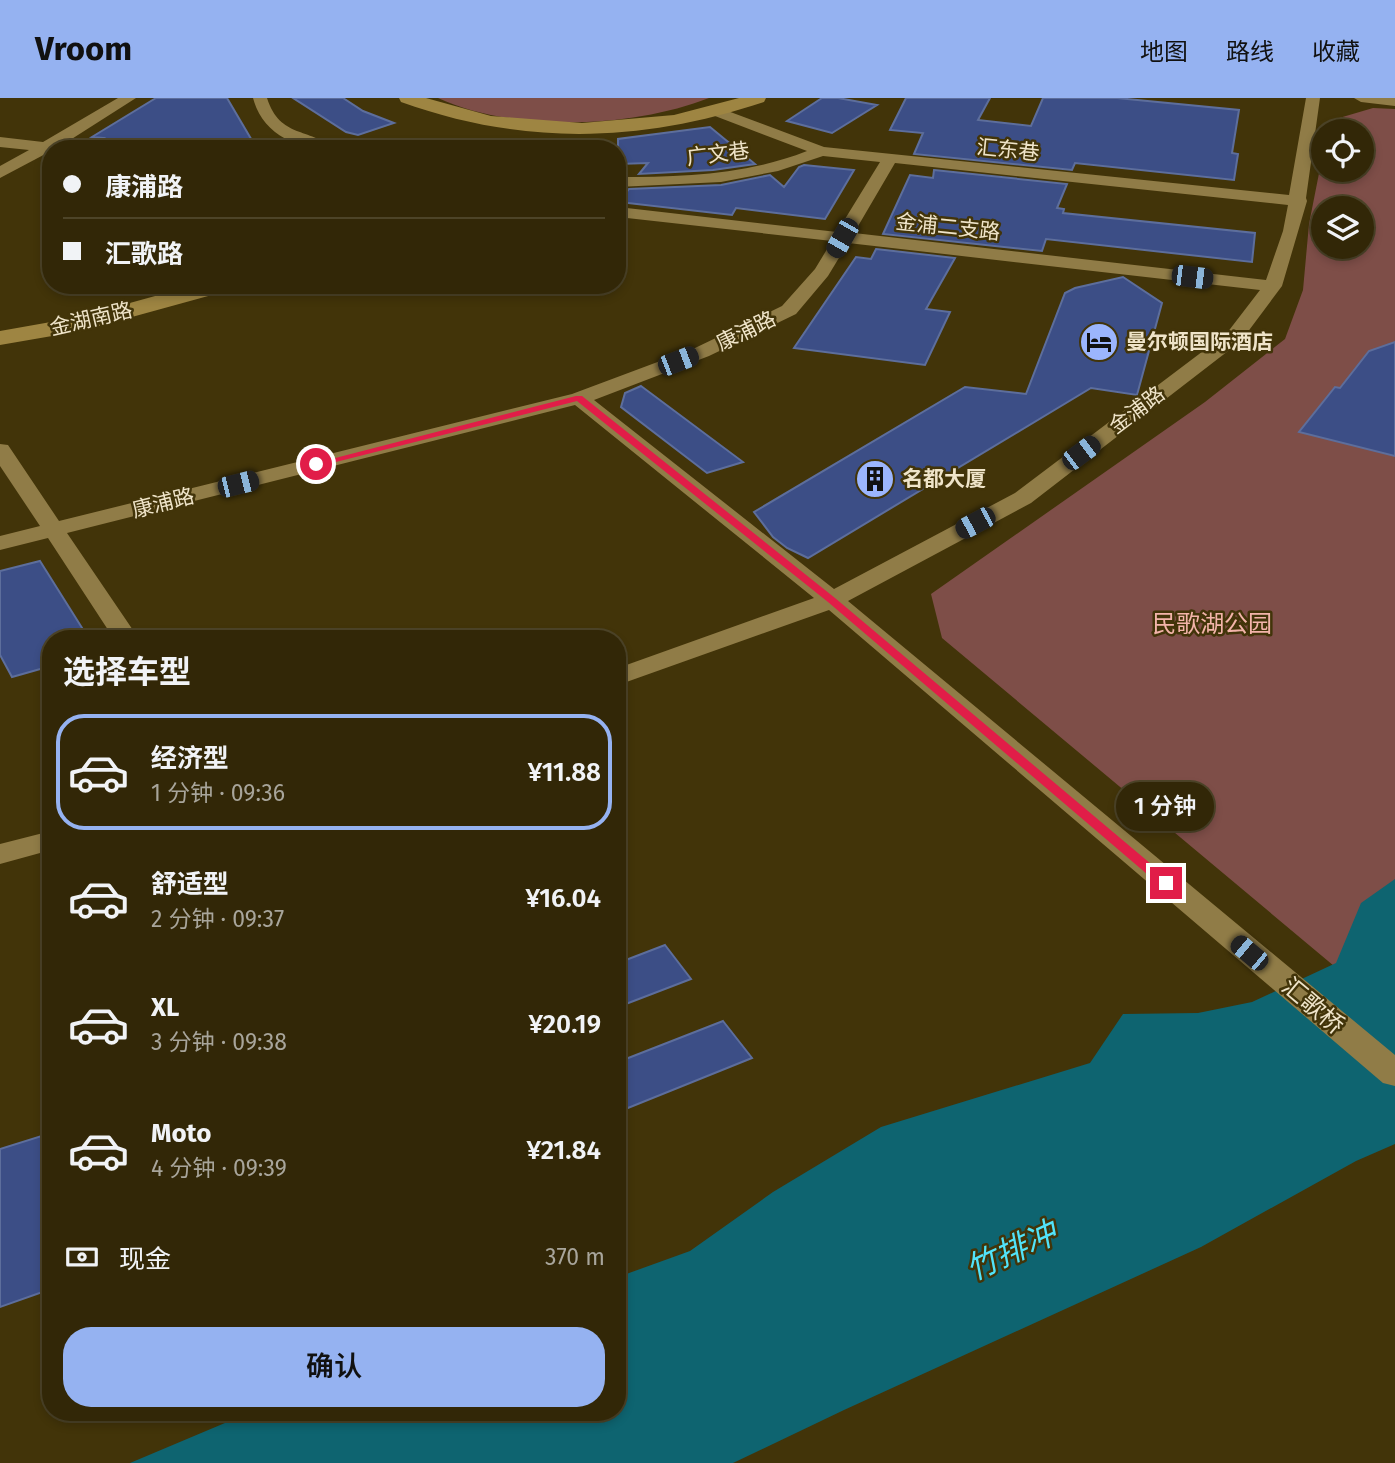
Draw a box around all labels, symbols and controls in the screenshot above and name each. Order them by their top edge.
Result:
text: Vroom [35,29,132,69]
text: 地图 [1140,38,1188,66]
text: 路线 [1226,38,1274,66]
text: 收藏 [1312,38,1360,66]
map controls [1311,119,1374,259]
button: locate [1311,119,1374,182]
street label: 汇东巷 [975,134,1041,166]
street label: 广文巷 [685,137,751,171]
text: 康浦路 [105,172,183,203]
button: layers [1311,196,1374,259]
street label: 金浦二支路 [894,209,1002,245]
car [823,215,862,261]
text: 汇歌路 [105,239,183,270]
car [1170,264,1215,290]
street label: 金湖南路 [47,297,135,341]
street label: 康浦路 [712,306,780,356]
hotel icon: 曼尔顿国际酒店 [1078,321,1120,363]
place label: 曼尔顿国际酒店 [1126,329,1273,355]
car [655,344,702,378]
street label: 金浦路 [1104,381,1170,439]
car [1058,432,1105,474]
route start [300,448,332,480]
building icon: 名都大厦 [854,458,896,500]
place label: 名都大厦 [902,466,986,492]
car [216,469,261,499]
street label: 康浦路 [129,483,197,523]
car [952,504,999,542]
park label: 民歌湖公园 [1152,610,1272,638]
text: 选择车型 [63,653,191,691]
icon: car [67,741,130,804]
text: 经济型 [151,743,229,774]
text: ¥11.88 [528,757,601,788]
text: 1 分钟 · 09:36 [151,779,285,807]
callout: 1 分钟 [1117,782,1215,830]
text: 1 分钟 [1134,792,1196,820]
icon: car [67,867,130,930]
route end [1150,867,1182,899]
text: 舒适型 [151,869,229,900]
text: ¥16.04 [525,883,601,914]
text: 2 分钟 · 09:37 [151,905,284,933]
car [1227,931,1272,975]
street label: 汇歌桥 [1276,972,1350,1040]
text: XL [151,992,179,1023]
icon: car [67,993,130,1056]
text: ¥20.19 [529,1009,601,1040]
text: 3 分钟 · 09:38 [151,1028,287,1056]
text: Moto [151,1118,211,1149]
icon: car [67,1119,130,1182]
text: ¥21.84 [527,1135,601,1166]
text: 4 分钟 · 09:39 [151,1154,287,1182]
water label: 竹排冲 [959,1212,1066,1289]
icon: cash [63,1238,101,1276]
text: 370 m [545,1243,605,1271]
text: 现金 [119,1244,171,1275]
button: 确认 [63,1327,605,1407]

